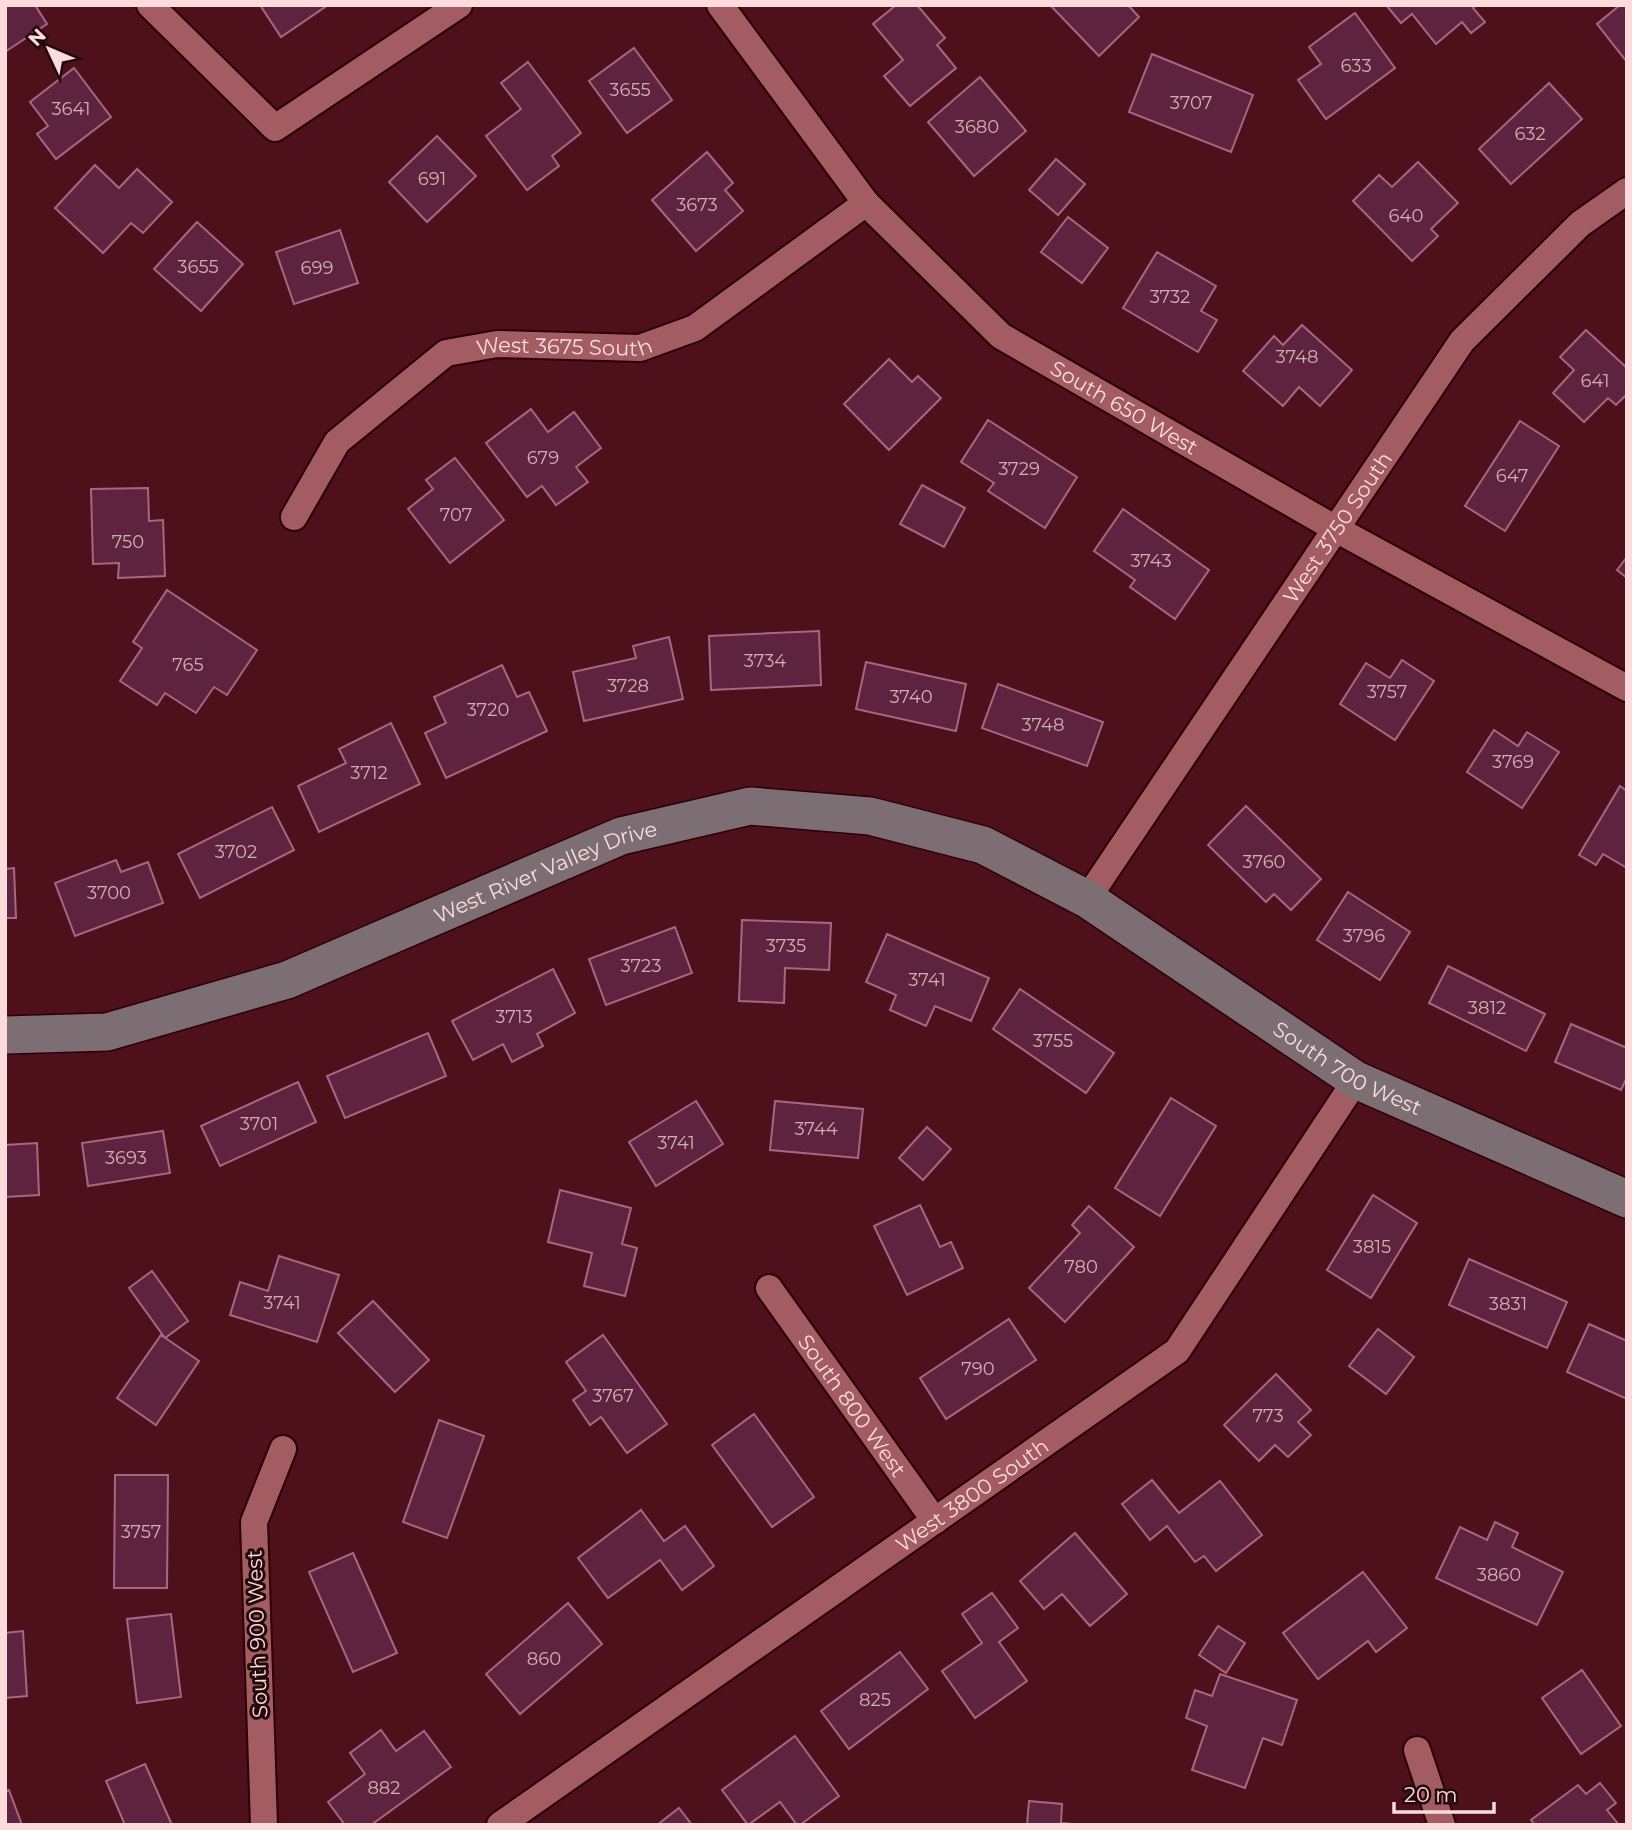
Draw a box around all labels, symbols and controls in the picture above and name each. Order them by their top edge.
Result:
north arrow [14,14,84,84]
text: N [24,24,51,51]
house number: 633 [1340,55,1372,77]
house number: 3655 [609,79,651,101]
house number: 3707 [1170,92,1212,114]
house number: 3641 [51,98,91,120]
house number: 3680 [955,116,999,138]
house number: 632 [1514,123,1546,145]
house number: 691 [418,168,446,190]
house number: 3673 [676,194,718,216]
house number: 640 [1389,205,1423,227]
house number: 3655 [177,256,219,278]
house number: 699 [301,257,333,279]
house number: 3732 [1150,286,1190,308]
street label: West 3675 South [474,331,656,361]
house number: 3748 [1276,346,1318,368]
street label: South 650 West [1046,355,1203,459]
house number: 641 [1581,370,1609,392]
house number: 679 [527,447,559,469]
street label: West 3750 South [1277,447,1397,608]
house number: 3729 [998,458,1040,480]
house number: 647 [1496,465,1528,487]
house number: 707 [440,504,472,526]
house number: 750 [112,531,144,553]
house number: 3743 [1130,550,1172,572]
house number: 3734 [744,650,786,672]
house number: 765 [172,654,204,676]
house number: 3728 [607,675,649,697]
house number: 3757 [1367,681,1407,703]
house number: 3740 [889,686,933,708]
house number: 3720 [467,699,509,721]
house number: 3748 [1022,714,1064,736]
house number: 3769 [1492,751,1534,773]
house number: 3712 [350,762,388,784]
street label: West River Valley Drive [430,816,659,928]
house number: 3702 [215,841,257,863]
house number: 3760 [1242,851,1286,873]
house number: 3700 [87,882,131,904]
house number: 3796 [1343,925,1385,947]
house number: 3735 [766,935,806,957]
house number: 3723 [621,955,661,977]
house number: 3741 [908,969,946,991]
house number: 3812 [1468,997,1506,1019]
house number: 3713 [495,1006,533,1028]
street label: South 700 West [1269,1016,1426,1120]
house number: 3755 [1033,1030,1073,1052]
house number: 3701 [240,1113,278,1135]
house number: 3744 [794,1118,838,1140]
house number: 3741 [657,1132,695,1154]
house number: 3693 [105,1147,147,1169]
house number: 3815 [1353,1236,1391,1258]
house number: 780 [1064,1256,1098,1278]
house number: 3741 [263,1292,301,1314]
house number: 3831 [1489,1293,1527,1315]
street label: South 800 West [793,1329,912,1481]
house number: 790 [961,1358,995,1380]
house number: 3767 [592,1385,634,1407]
house number: 773 [1252,1405,1284,1427]
street label: West 3800 South [891,1433,1053,1557]
house number: 3757 [121,1521,161,1543]
street label: South 900 West [242,1550,272,1718]
house number: 3860 [1477,1564,1521,1586]
house number: 860 [527,1648,561,1670]
house number: 825 [859,1689,891,1711]
scale bar [1394,1770,1494,1814]
house number: 882 [367,1777,401,1799]
text: 20 m [1404,1782,1458,1807]

